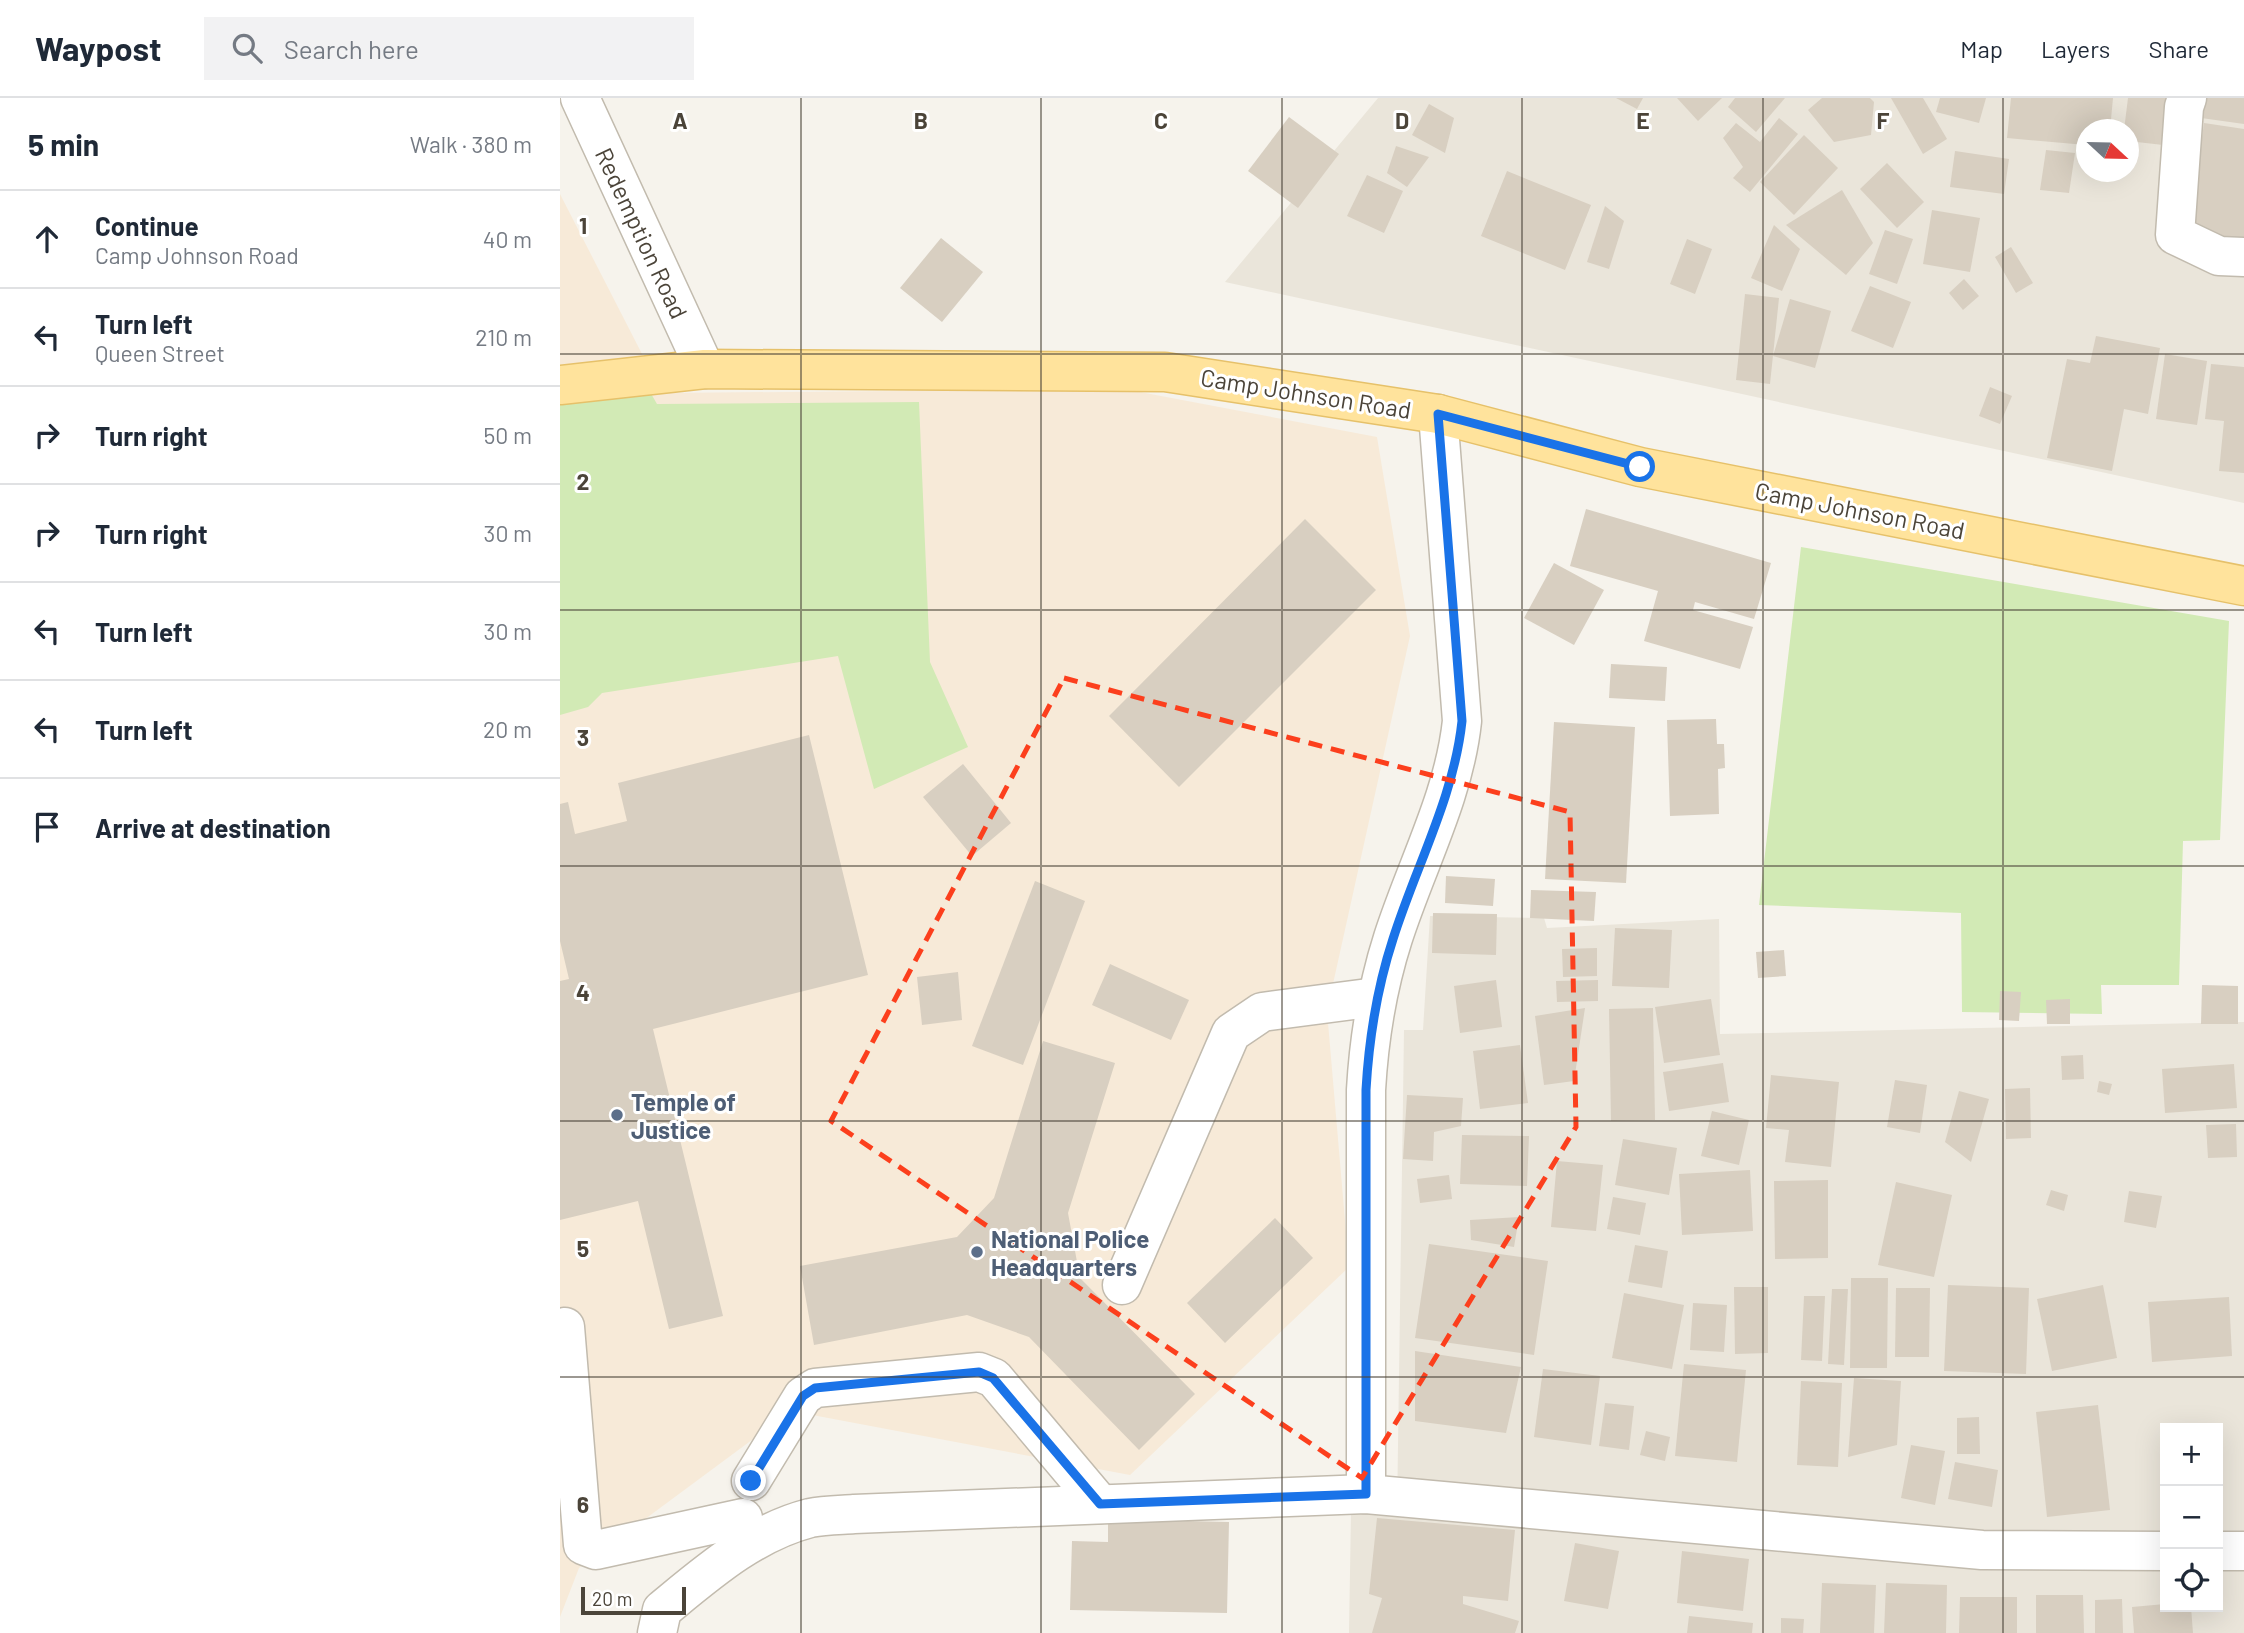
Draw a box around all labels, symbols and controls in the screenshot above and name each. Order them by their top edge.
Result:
search box [204,17,694,80]
text: Waypost [35,28,162,68]
icon: search [228,29,266,67]
text: Search here [284,33,419,64]
text: Map [1960,34,2003,63]
text: Layers [2041,34,2110,63]
text: Share [2148,34,2209,63]
text: A [672,106,688,134]
text: B [914,106,928,134]
text: C [1154,106,1168,134]
text: D [1395,106,1409,134]
text: E [1636,106,1650,134]
text: F [1877,106,1890,134]
north arrow [2076,119,2139,182]
text: 5 min [28,126,99,162]
text: Walk · 380 m [410,130,532,158]
street label: Redemption Road [590,143,694,323]
text: Continue [95,210,199,241]
text: 1 [579,211,587,239]
icon: ahead [28,220,66,258]
text: 40 m [483,225,532,253]
text: Camp Johnson Road [95,241,299,269]
text: Turn left [95,308,193,339]
icon: left [28,318,66,356]
text: 210 m [475,323,532,351]
text: Queen Street [95,339,225,367]
street label: Camp Johnson Road [1199,362,1413,424]
icon: right [28,416,66,454]
text: Turn right [95,420,208,451]
text: 50 m [484,421,532,449]
route start [1624,451,1655,482]
text: 2 [577,467,589,495]
street label: Camp Johnson Road [1753,475,1967,545]
icon: right [28,514,66,552]
text: Turn right [95,518,208,549]
text: 30 m [484,519,532,547]
icon: left [28,612,66,650]
text: Turn left [95,616,193,647]
text: 30 m [484,617,532,645]
icon: left [28,710,66,748]
text: Turn left [95,714,193,745]
text: 20 m [483,715,532,743]
text: 3 [577,723,589,751]
icon: arrive [28,808,66,846]
text: Arrive at destination [95,812,331,843]
text: 4 [576,978,590,1006]
place label: Temple of Justice [631,1087,736,1144]
marker: Temple of Justice [609,1107,625,1123]
place label: National Police Headquarters [991,1224,1149,1281]
text: 5 [577,1234,589,1262]
marker: National Police Headquarters [969,1244,985,1260]
map controls [2160,1423,2223,1612]
button: + [2160,1423,2223,1486]
route end [735,1465,766,1496]
button: − [2160,1486,2223,1549]
text: 6 [577,1490,589,1518]
button: locate [2160,1549,2223,1612]
scale bar [581,1584,686,1616]
text: 20 m [592,1587,632,1610]

